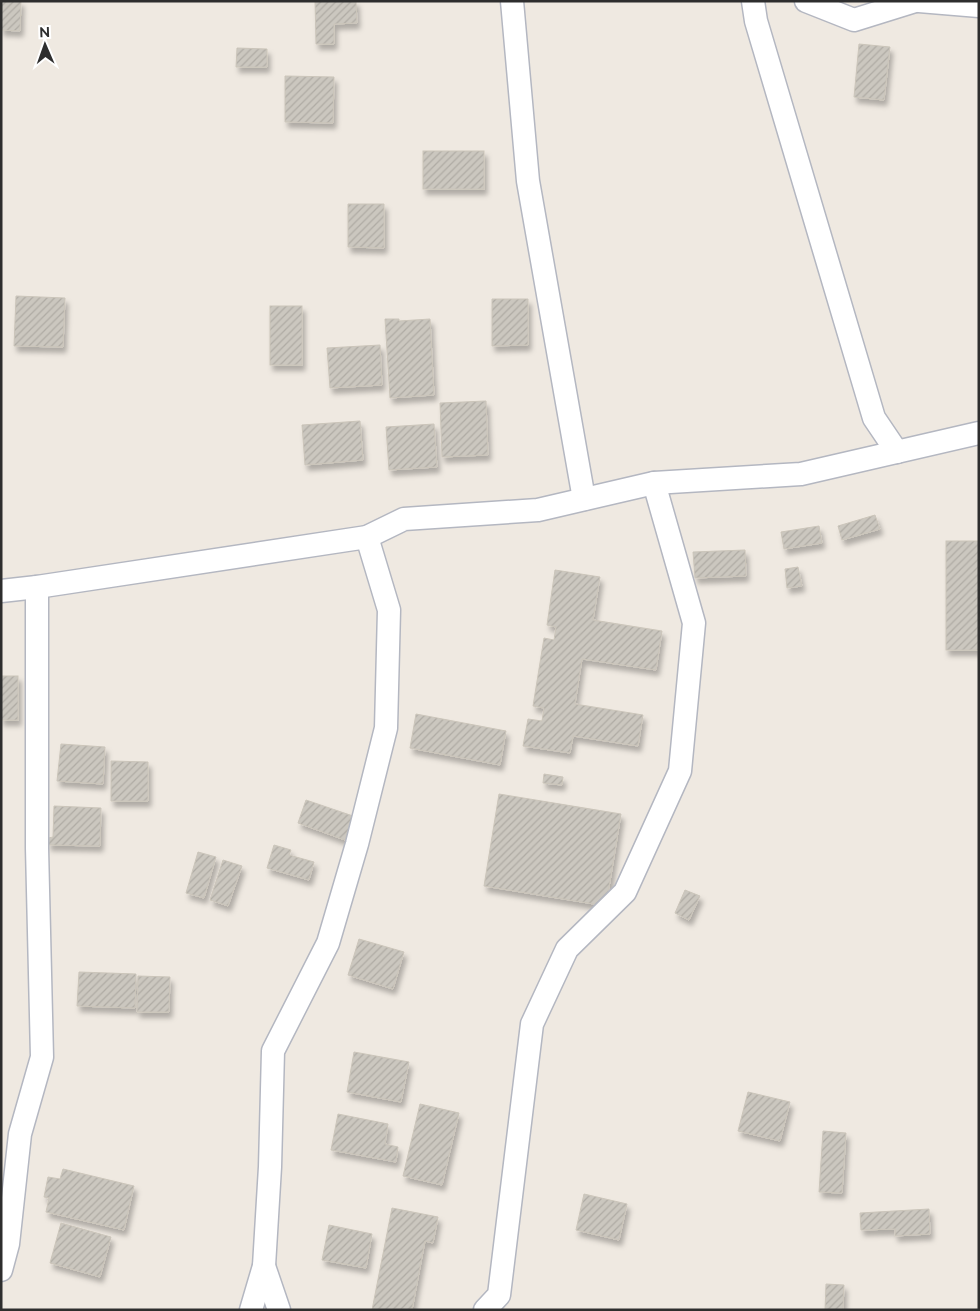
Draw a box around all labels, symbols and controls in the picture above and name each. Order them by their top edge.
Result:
north arrow [20,20,70,70]
text: N [39,24,50,40]

